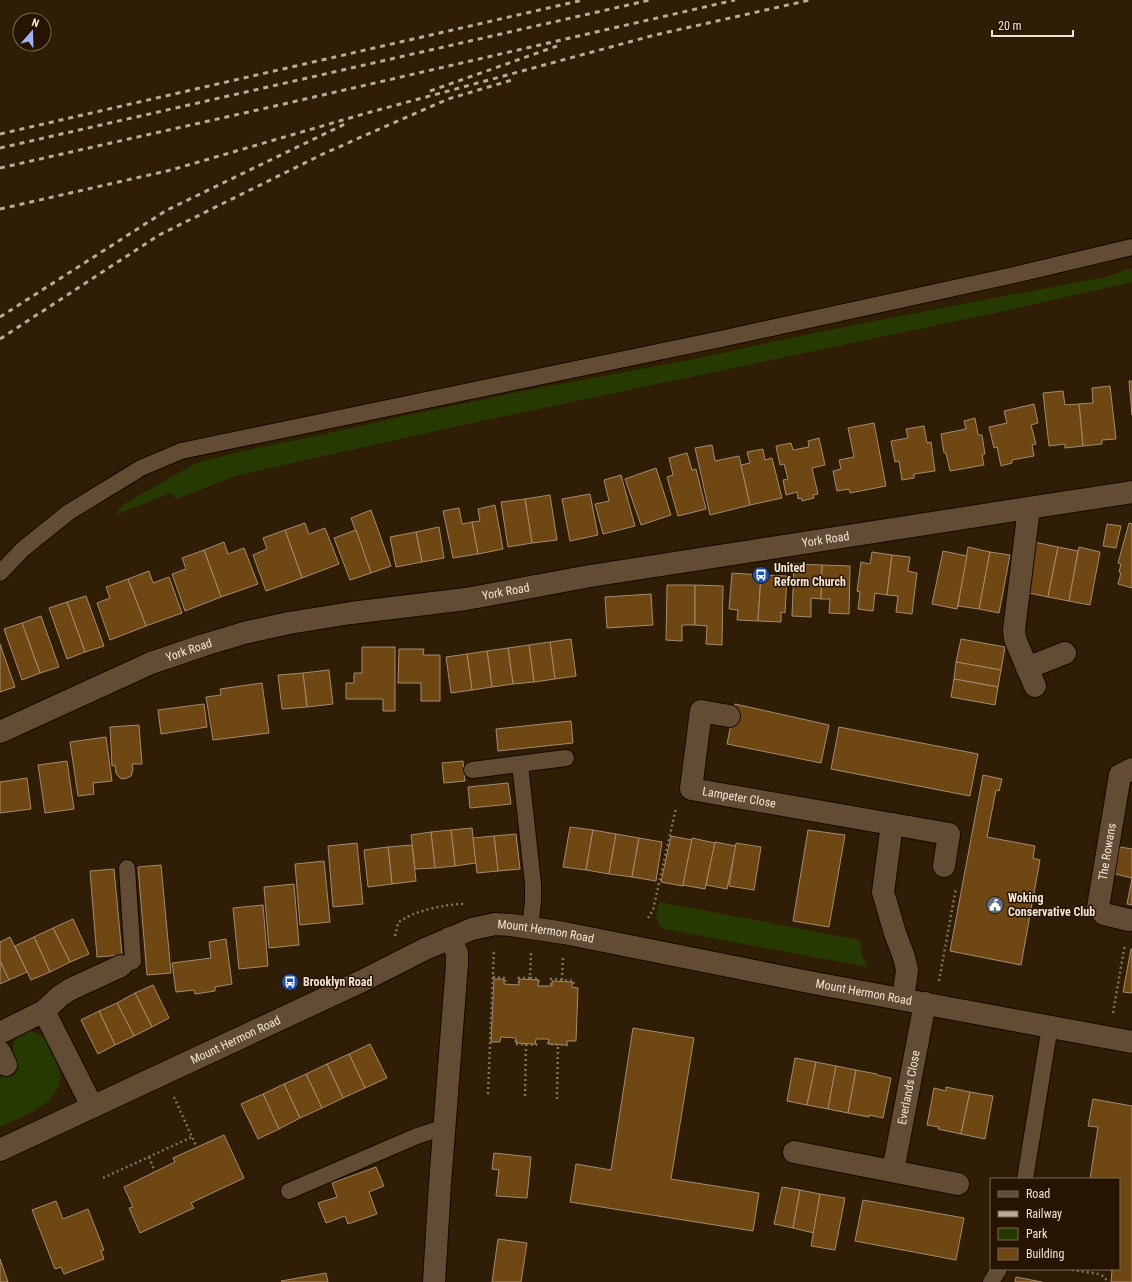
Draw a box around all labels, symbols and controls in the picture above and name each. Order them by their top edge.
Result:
north arrow [12,12,52,52]
scale bar [992,12,1073,38]
text: N [30,16,41,30]
text: 20 m [998,19,1022,33]
street label: York Road [801,529,850,550]
place label: United Reform Church [774,561,846,589]
bus stop icon: United Reform Church [751,565,771,585]
street label: York Road [481,580,531,603]
street label: York Road [164,636,214,664]
street label: Lampeter Close [701,784,777,811]
street label: The Rowans [1096,822,1119,881]
place label: Woking Conservative Club [1008,891,1095,919]
public building icon: Woking Conservative Club [985,895,1005,915]
street label: Mount Hermon Road [497,917,595,946]
bus stop icon: Brooklyn Road [280,972,300,992]
place label: Brooklyn Road [303,975,372,989]
street label: Mount Hermon Road [815,976,913,1008]
street label: Mount Hermon Road [188,1013,283,1067]
street label: Everlands Close [895,1049,923,1126]
legend [990,1178,1120,1270]
text: Road [1026,1187,1050,1201]
text: Railway [1026,1207,1062,1221]
text: Park [1026,1227,1048,1241]
text: Building [1026,1247,1064,1261]

